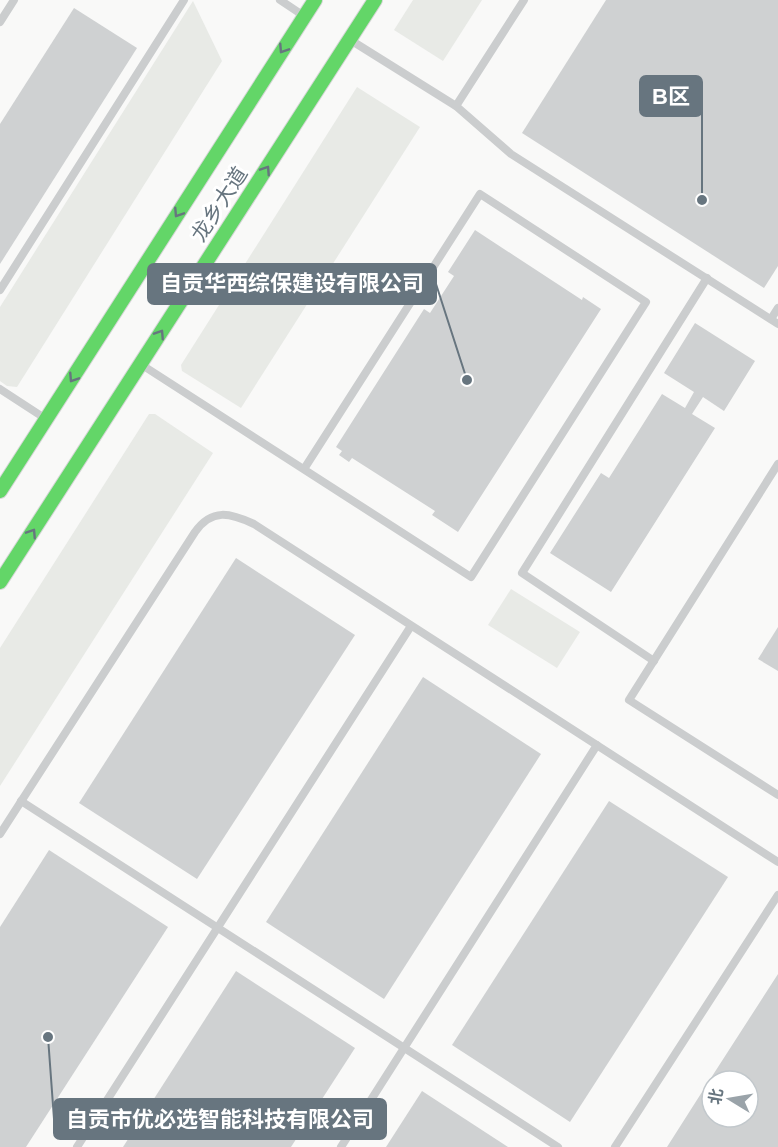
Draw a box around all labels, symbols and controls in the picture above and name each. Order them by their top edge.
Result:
one-way arrow [279,43,291,53]
callout: B区 [640,76,702,116]
text: B区 [652,84,690,109]
street label: 龙乡大道 [186,163,252,245]
one-way arrow [258,166,270,176]
one-way arrow [174,207,185,218]
callout: 自贡华西综保建设有限公司 [148,264,436,304]
text: 自贡华西综保建设有限公司 [160,271,424,296]
one-way arrow [153,329,164,340]
one-way arrow [69,371,80,382]
one-way arrow [24,529,36,539]
north arrow [700,1069,760,1129]
text: 北 [706,1087,726,1106]
callout: 自贡市优必选智能科技有限公司 [54,1099,386,1139]
text: 自贡市优必选智能科技有限公司 [66,1107,374,1132]

